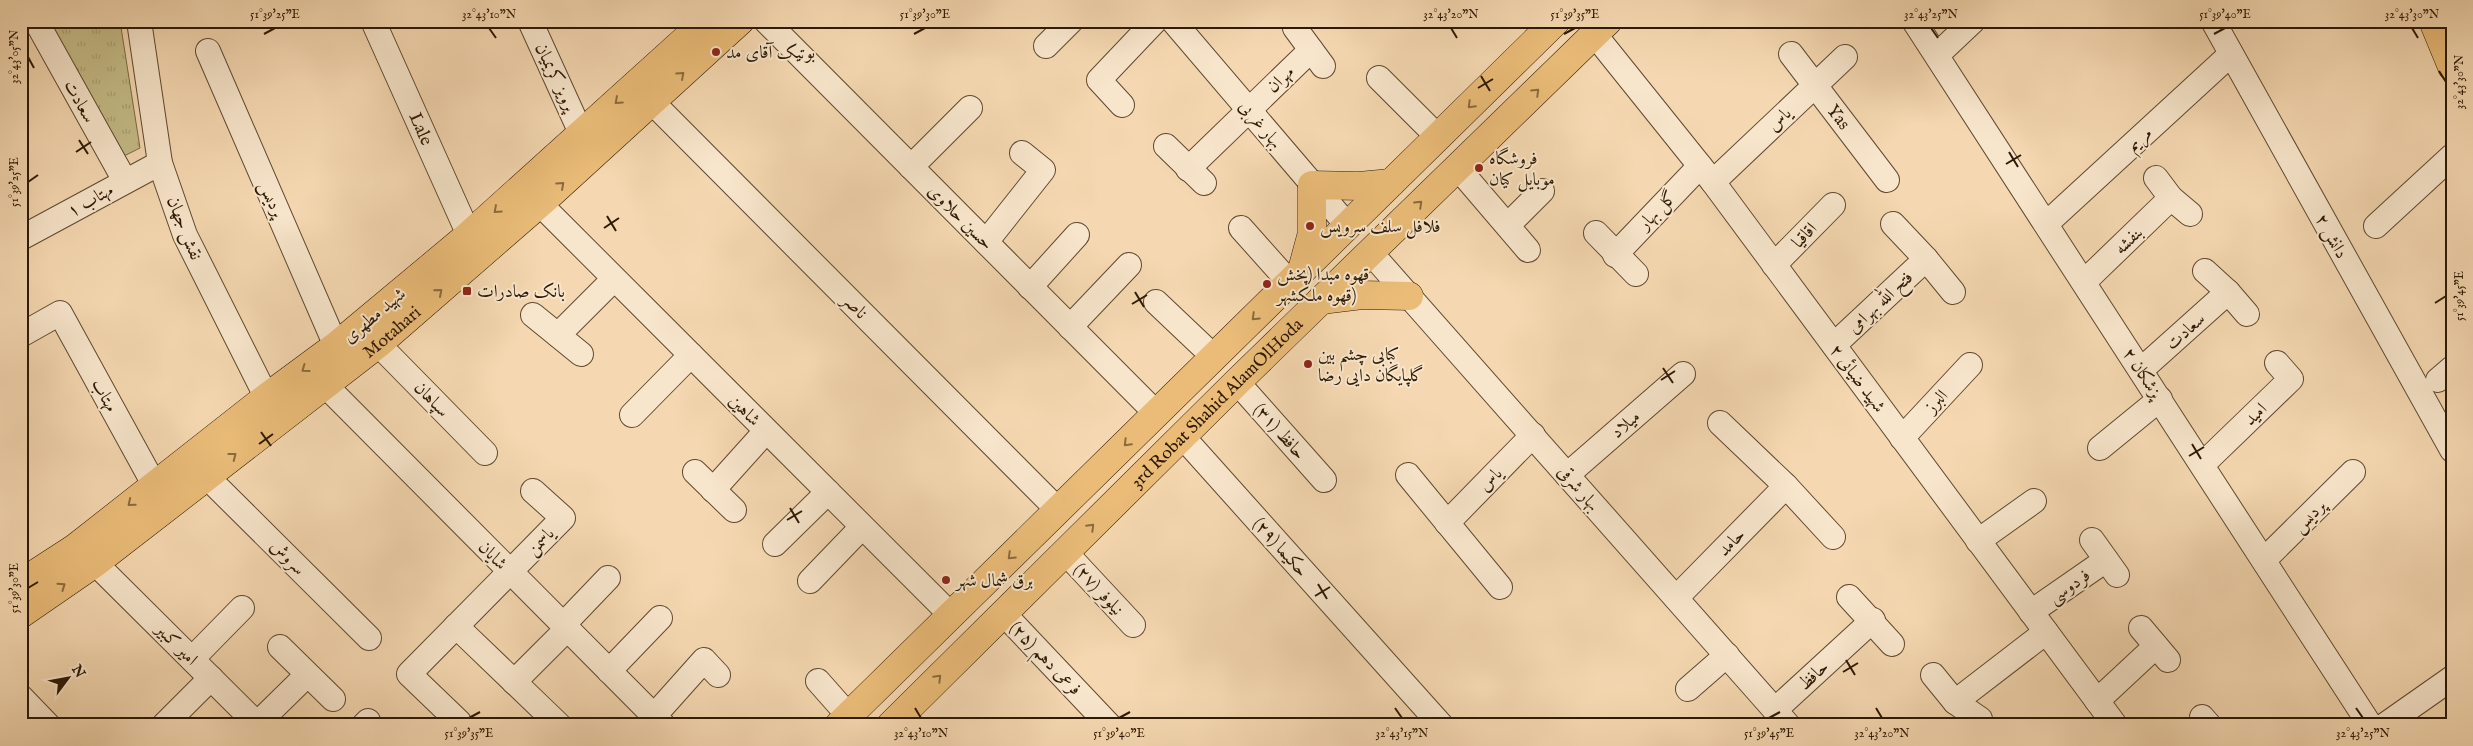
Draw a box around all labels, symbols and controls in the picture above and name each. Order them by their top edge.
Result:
text: 51°39'25"E [250,7,300,22]
text: 32°43'10"N [462,7,517,22]
text: 51°39'30"E [900,7,950,22]
text: 32°43'20"N [1423,7,1479,22]
text: 51°39'35"E [1551,7,1599,22]
text: 32°43'25"N [1904,7,1959,22]
text: 51°39'40"E [2199,7,2251,22]
text: 32°43'30"N [2385,7,2440,22]
text: 32°43'05"N [7,29,22,84]
street label: پرویز کریمیان [529,40,581,117]
place label: بوتیک آقای مد [726,42,815,65]
marker: بوتیک آقای مد [710,46,722,58]
text: 32°43'30"N [2452,54,2467,109]
street label: مهران [1262,61,1300,99]
one-way arrow [675,72,684,81]
street label: سعادت [58,76,100,127]
one-way arrow [1530,88,1539,97]
one-way arrow [614,95,623,104]
street label: بهار غربی [1233,96,1287,154]
one-way arrow [1468,99,1477,108]
street label: Yas [1821,100,1855,135]
street label: یاس [1763,102,1798,137]
street label: Lale [403,109,437,149]
street label: مریم [2122,122,2160,160]
place label: فروشگاه موبایل کیان [1489,146,1555,192]
text: 51°39'25"E [7,157,22,207]
marker: فروشگاه موبایل کیان [1473,162,1485,174]
street label: پردیس [252,178,290,223]
street label: مهتاب ۱ [64,179,118,223]
street label: حسین حلاوی [922,180,998,256]
one-way arrow [556,182,565,191]
street label: گل بهار [1632,186,1682,237]
street label: نقش جهان [160,193,207,264]
one-way arrow [1413,201,1422,210]
one-way arrow [494,204,503,213]
street label: دانش ۲ [2309,210,2352,263]
place label: فلافل سلف سرویس [1320,216,1440,239]
street label: اقاقیا [1787,218,1823,254]
marker: فلافل سلف سرویس [1304,220,1316,232]
street label: بنفشه [2110,222,2148,260]
place label: قهوه مبدا (پخش قهوه ملکشهر) [1275,264,1369,308]
street label: فتح الله بهرامی [1841,264,1921,341]
text: 51°39'45"E [2452,271,2467,321]
marker: قهوه مبدا (پخش قهوه ملکشهر) [1261,278,1273,290]
place label: بانک صادرات [477,281,565,304]
street label: شهید مطهری [339,283,411,349]
marker: بانک صادرات [461,285,473,297]
one-way arrow [433,288,442,297]
street label: ناصر [835,288,872,325]
street label: Motahari [359,302,427,364]
street label: سعادت [2161,308,2211,356]
one-way arrow [1252,311,1261,320]
street label: 3rd Robat Shahid AlamOlHoda [1126,314,1309,494]
street label: شهید ضیائی ۲ [1824,340,1890,418]
place label: کبابی چشم بین گلپایگان دایی رضا [1318,344,1424,388]
street label: پزشکان ۲ [2117,344,2168,405]
marker: کبابی چشم بین گلپایگان دایی رضا [1302,358,1314,370]
one-way arrow [302,364,311,372]
street label: مهتاب [85,375,122,417]
street label: سپاهان [408,377,454,423]
street label: البرز [1919,385,1954,420]
street label: شاهین [723,390,765,432]
street label: امید [2240,398,2273,432]
street label: حافظ (۳۱) [1248,399,1310,465]
street label: میلاد [1606,406,1646,444]
one-way arrow [1124,437,1133,446]
one-way arrow [227,454,236,462]
street label: بهار شرقی [1552,461,1604,517]
street label: یاس [1474,462,1509,497]
street label: پردیس [2289,494,2333,539]
one-way arrow [128,497,137,506]
street label: حکیما (۲۹) [1247,513,1313,583]
street label: یاسمن [522,522,561,561]
one-way arrow [1085,524,1094,533]
street label: حامد [1713,524,1751,562]
street label: سروش [264,535,310,581]
street label: شایان [472,537,511,576]
one-way arrow [1008,551,1017,560]
street label: نیلوفر (۲۷) [1068,559,1128,621]
text: 51°39'30"E [7,563,22,613]
street label: فردوسی [2044,565,2095,610]
place label: برق شمال شهر [954,570,1033,593]
marker: برق شمال شهر [940,574,952,586]
one-way arrow [56,583,66,592]
street label: فرعی دهم (۲۵) [1001,617,1086,704]
street label: امیر کبیر [148,618,202,671]
north arrow [42,654,92,704]
street label: حافظ [1794,656,1834,696]
text: N [67,661,89,682]
one-way arrow [932,675,941,684]
text: 51°39'35"E [445,726,493,741]
text: 32°43'10"N [894,726,949,741]
text: 51°39'40"E [1093,726,1145,741]
text: 32°43'15"N [1376,726,1429,741]
text: 51°39'45"E [1744,726,1794,741]
text: 32°43'20"N [1854,726,1910,741]
text: 32°43'25"N [2336,726,2391,741]

